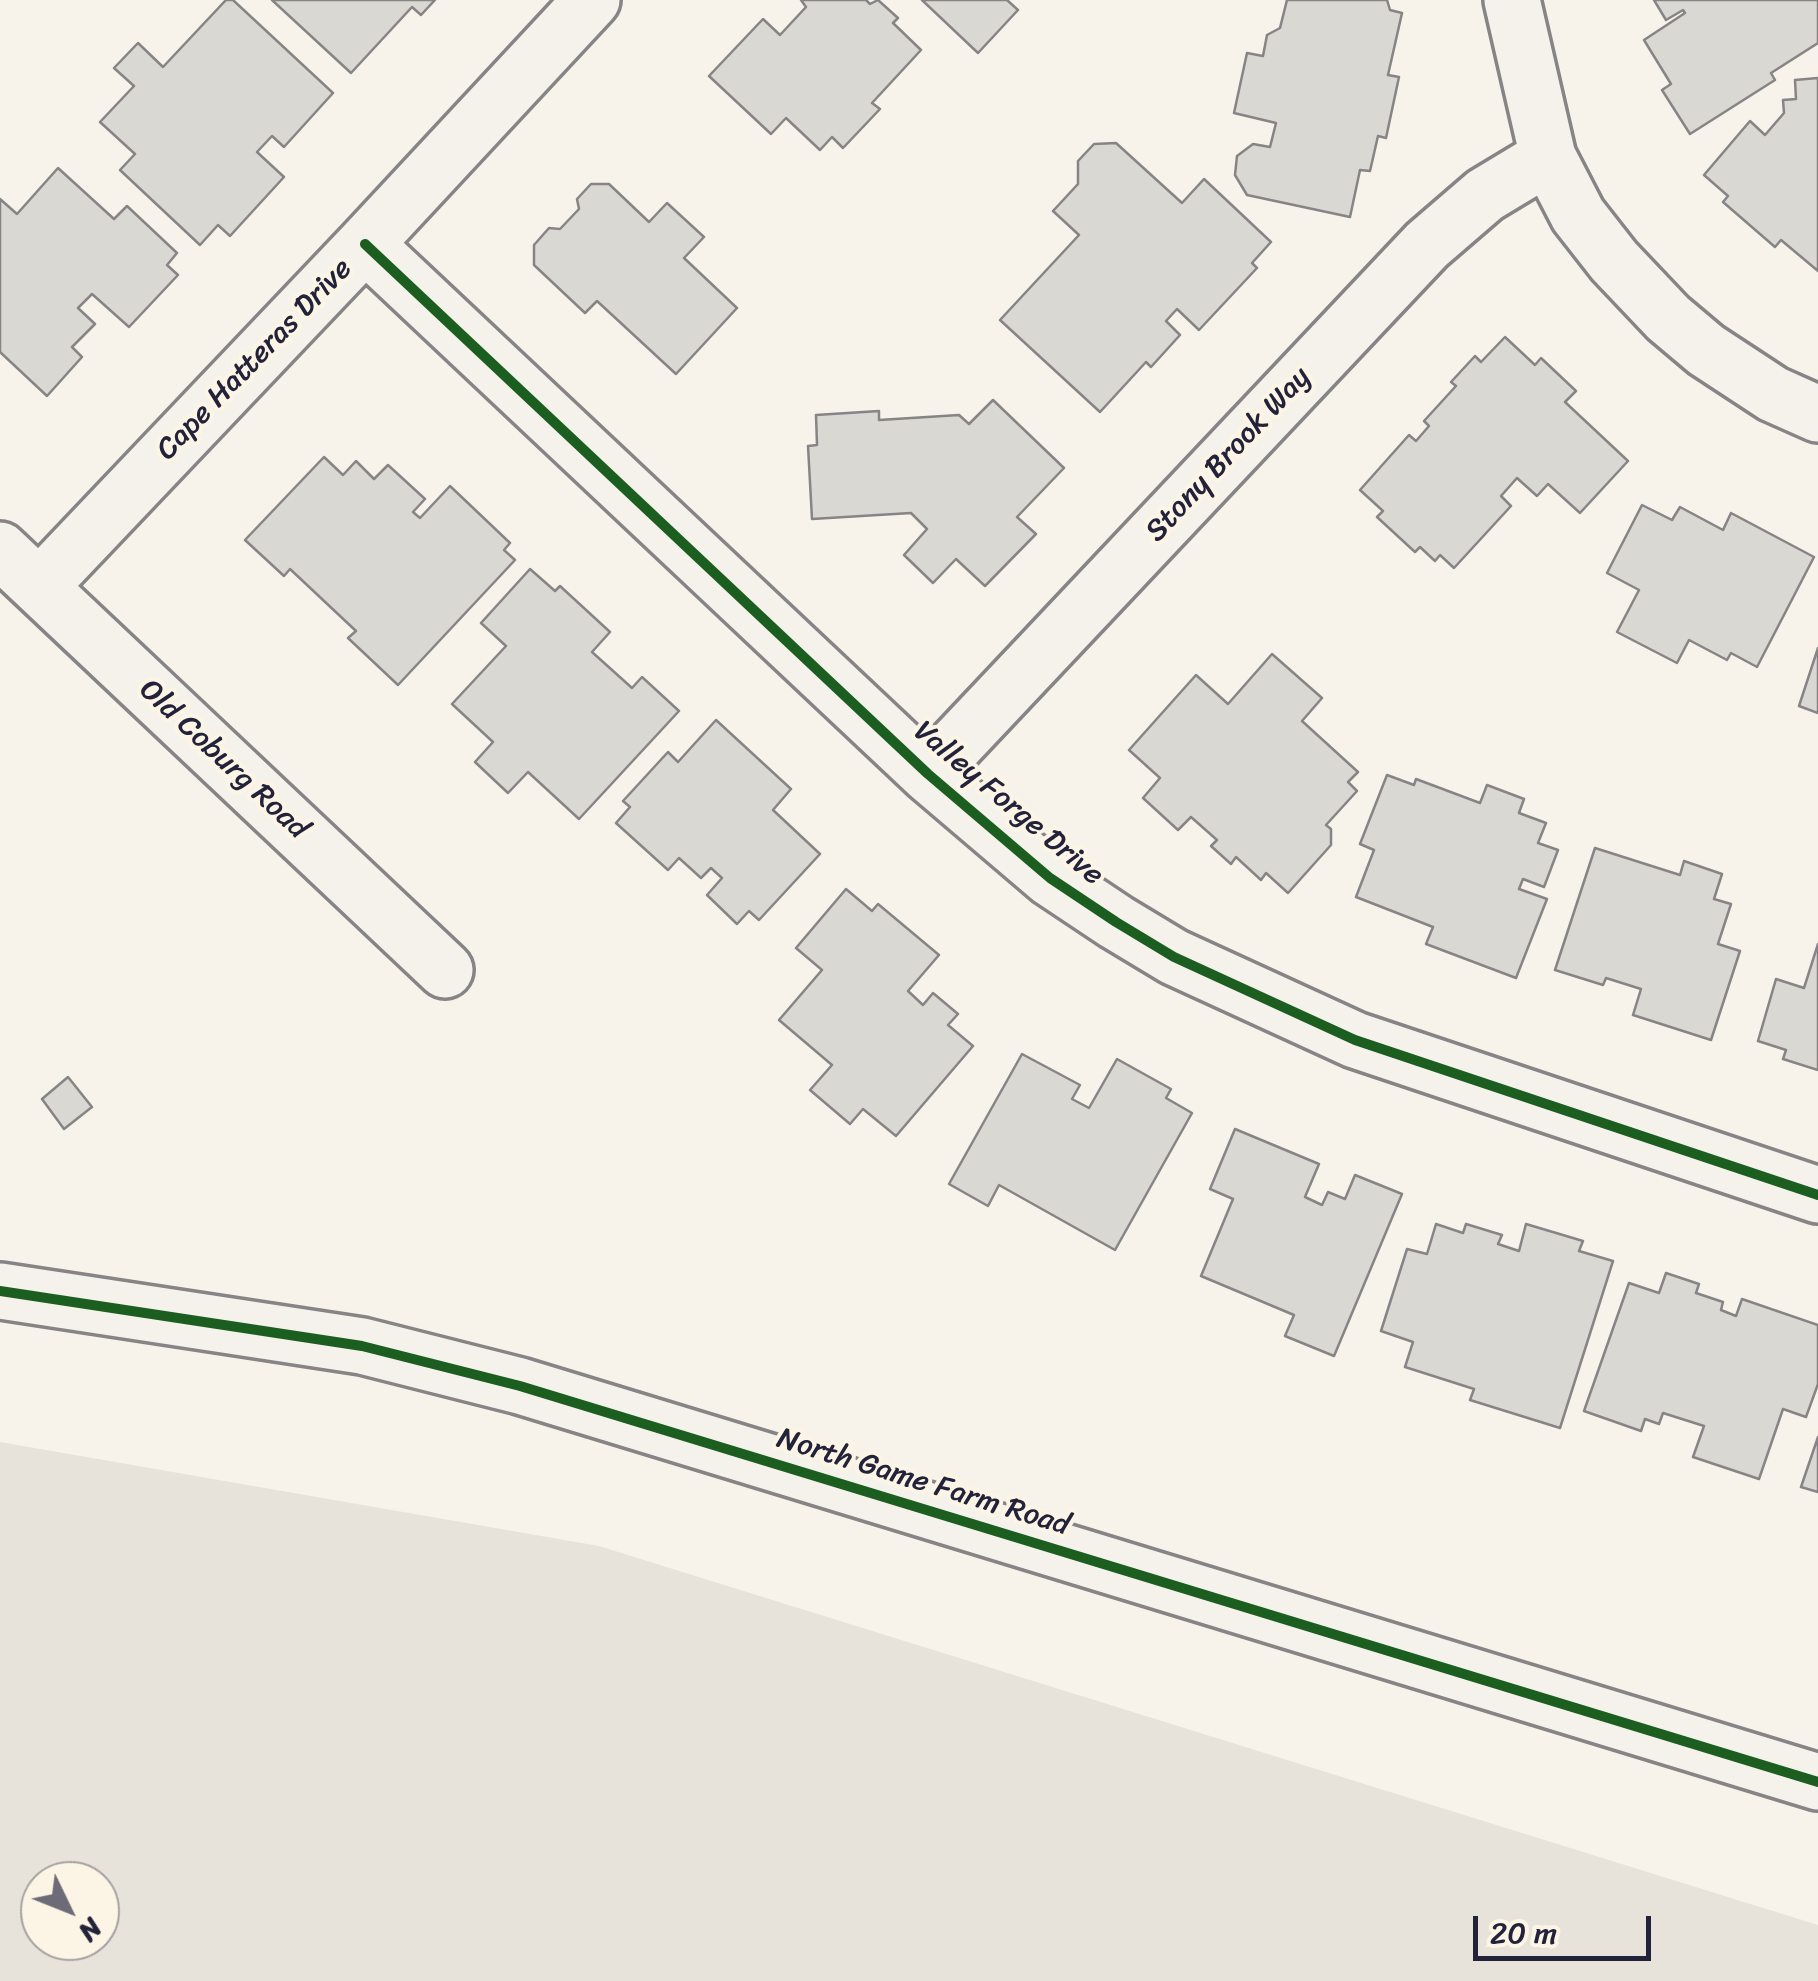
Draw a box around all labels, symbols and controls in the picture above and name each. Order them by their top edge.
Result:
street label: Cape Hatteras Drive [150,252,360,468]
street label: Stony Brook Way [1139,360,1319,550]
street label: Old Coburg Road [131,673,315,847]
street label: Valley Forge Drive [906,714,1110,894]
street label: North Game Farm Road [772,1421,1074,1545]
north arrow [20,1861,120,1961]
scale bar [1478,1896,1656,1958]
text: 20 m [1490,1906,1557,1960]
text: N [66,1907,115,1954]

